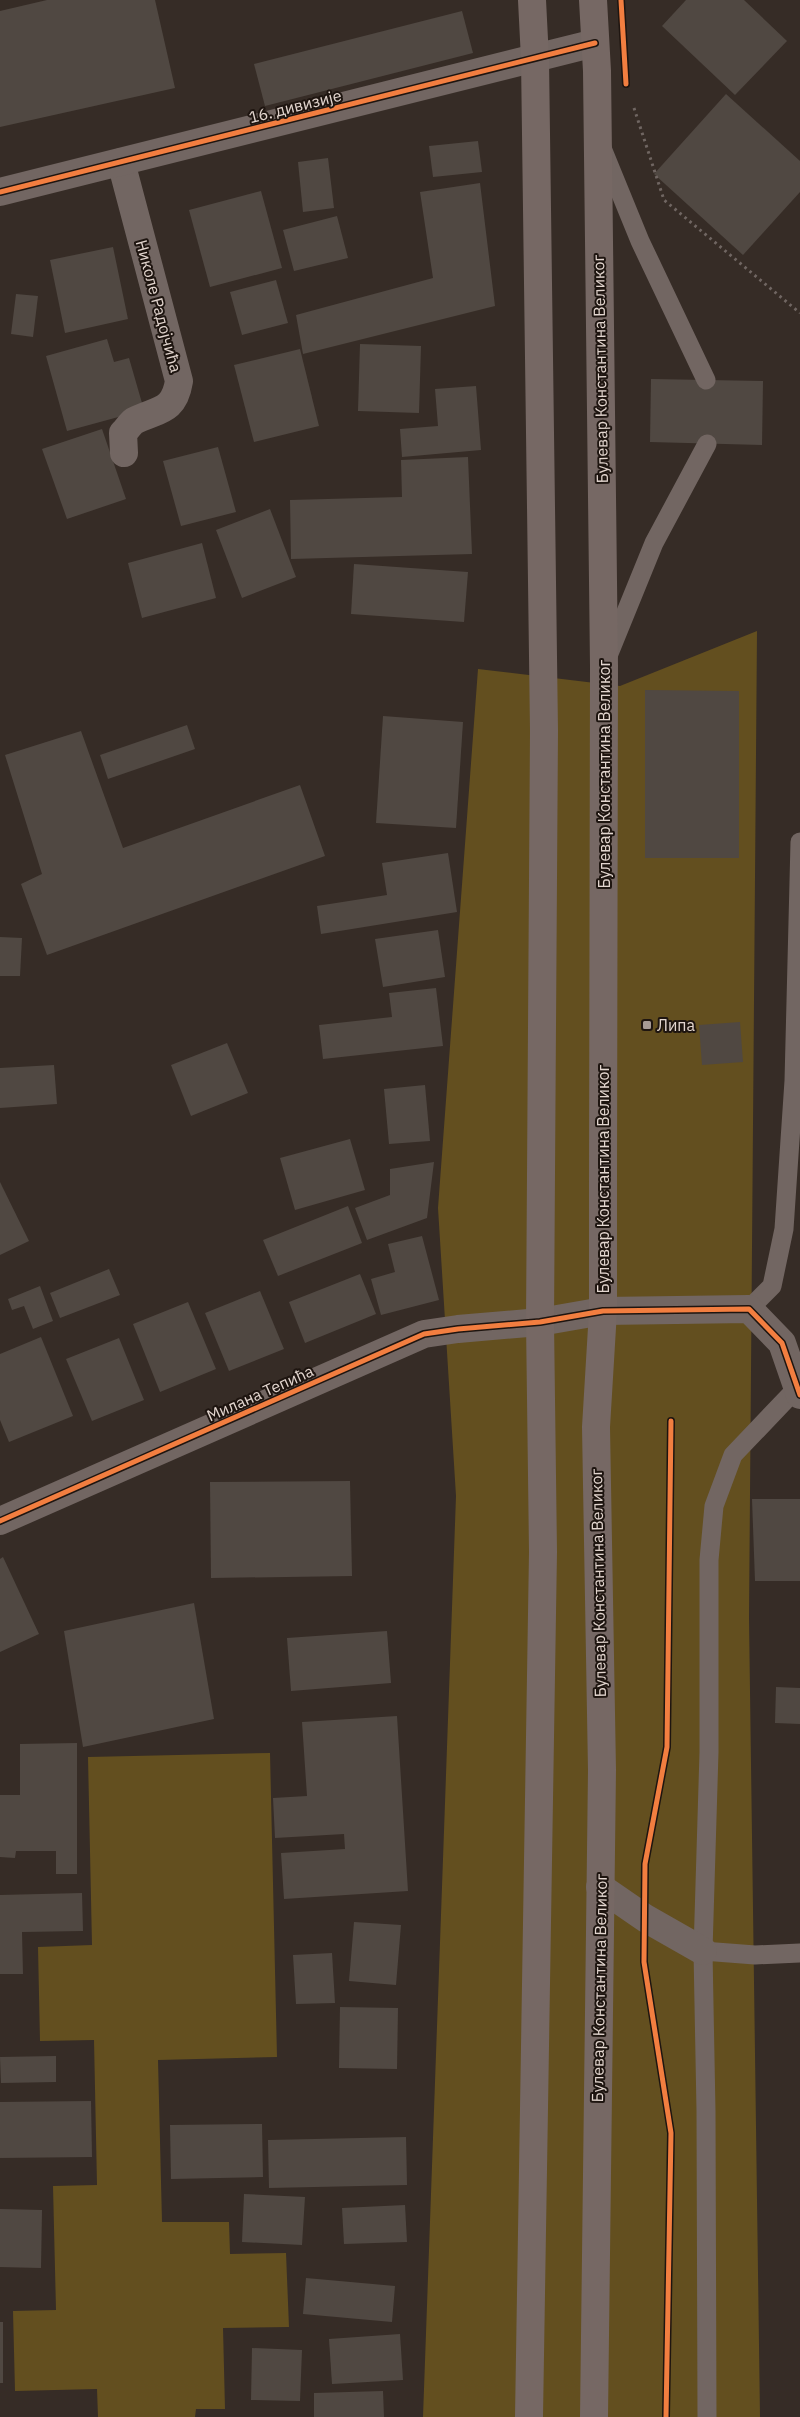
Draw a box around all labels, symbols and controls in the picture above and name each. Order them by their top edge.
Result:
street label: 16. дивизије [247,85,344,127]
street label: Николе Радојчића [132,238,186,375]
street label: Булевар Константина Великог [588,254,612,484]
street label: Булевар Константина Великог [594,660,614,888]
place label: Липа [657,1015,696,1035]
marker: Липа [641,1019,653,1031]
street label: Булевар Константина Великог [593,1065,613,1293]
street label: Милана Тепића [203,1360,317,1425]
street label: Булевар Константина Великог [586,1468,610,1698]
street label: Булевар Константина Великог [587,1873,611,2103]

